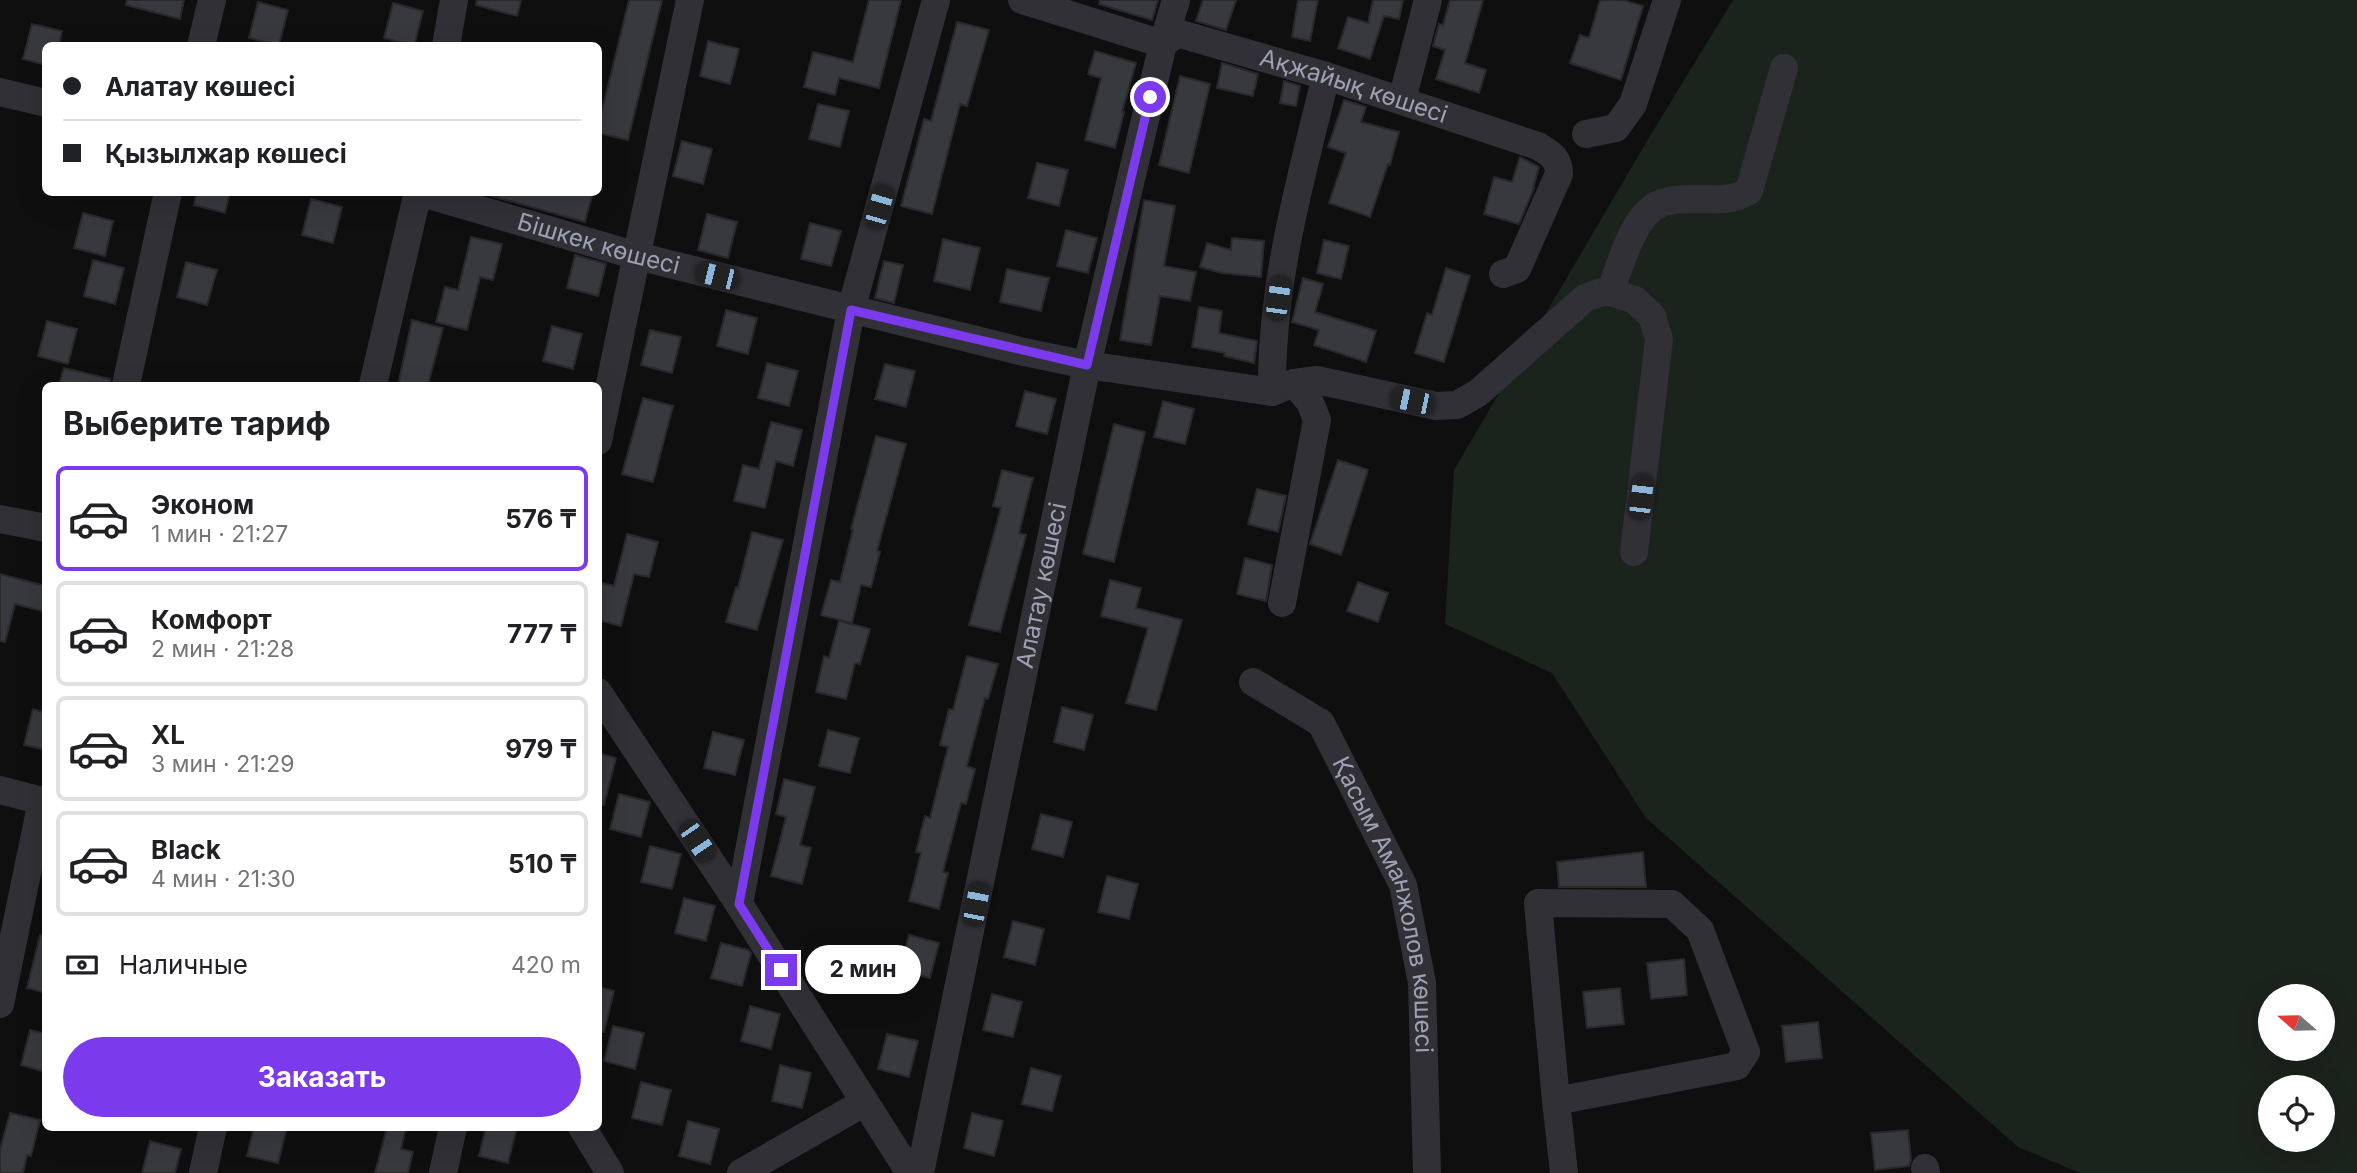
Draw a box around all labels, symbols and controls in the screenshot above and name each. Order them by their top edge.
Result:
street label: Ақжайық көшесі [1257,43,1451,129]
text: Алатау көшесі [105,71,295,102]
route start [1134,81,1166,113]
text: Қызылжар көшесі [105,138,347,169]
car [864,184,895,230]
street label: Бішкек көшесі [514,207,683,280]
car [695,261,740,291]
car [1265,276,1292,320]
car [1390,386,1435,416]
text: Выберите тариф [63,404,331,443]
car [1629,475,1654,519]
icon: car [67,487,130,550]
text: Эконом [151,489,254,520]
street label: Алатау көшесі [1010,500,1072,671]
text: 576 ₸ [505,503,577,534]
text: 1 мин · 21:27 [151,520,288,548]
icon: car [67,602,130,665]
text: Комфорт [151,604,272,635]
text: 777 ₸ [507,618,577,649]
text: 2 мин · 21:28 [151,635,294,663]
icon: car [67,717,130,780]
text: XL [151,719,185,750]
text: 979 ₸ [505,733,577,764]
text: 3 мин · 21:29 [151,750,294,778]
street label: Қасым Аманжолов көшесі [1326,752,1439,1053]
car [677,818,718,864]
icon: car [67,832,130,895]
text: Black [151,834,221,865]
text: 510 ₸ [508,848,577,879]
text: 4 мин · 21:30 [151,865,296,893]
car [962,881,991,927]
icon: cash [63,946,101,984]
callout: 2 мин [806,946,921,995]
text: Наличные [119,949,248,980]
text: 420 m [511,951,581,979]
route end [765,954,797,986]
text: 2 мин [829,955,897,983]
north arrow [2258,984,2334,1060]
map controls [2258,984,2335,1152]
button: Заказать [63,1037,581,1117]
button: locate [2258,1075,2335,1152]

